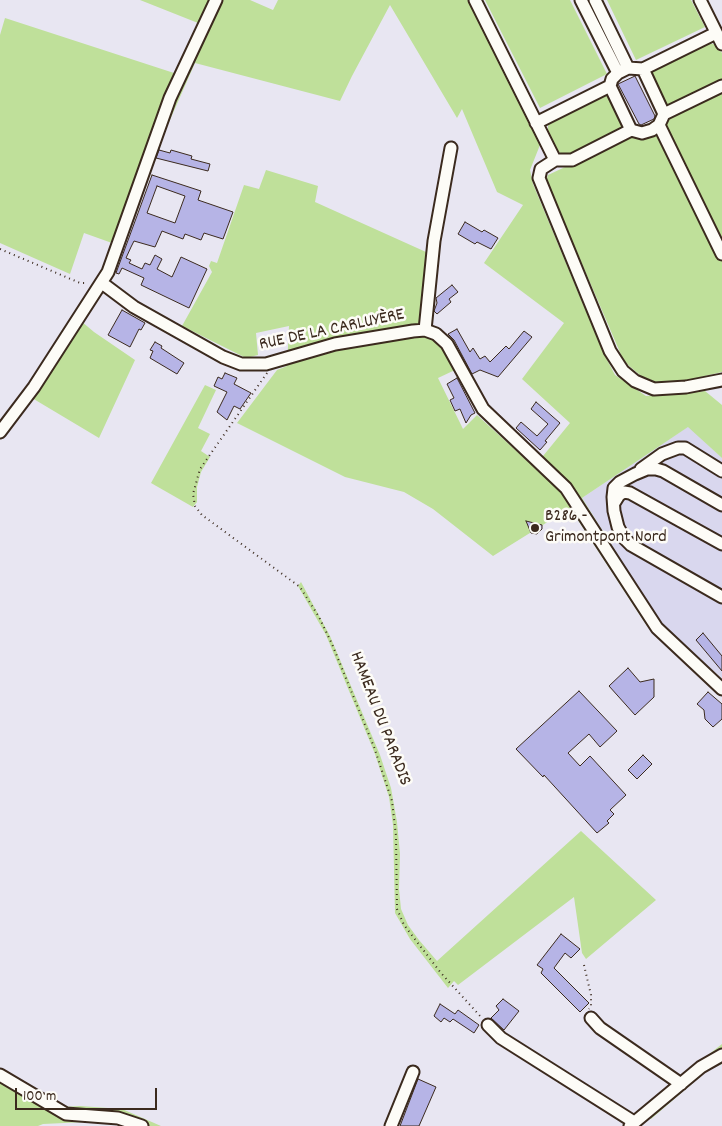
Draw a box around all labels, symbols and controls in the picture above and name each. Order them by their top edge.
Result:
street label: RUE DE LA CARLUYÈRE [257,305,407,357]
place label: B286 - Grimontpont Nord [545,507,667,550]
marker: B286 - Grimontpont Nord [529,522,541,534]
street label: HAMEAU DU PARADIS [343,649,415,789]
scale bar [18,1078,160,1110]
text: 100 m [23,1086,56,1108]

